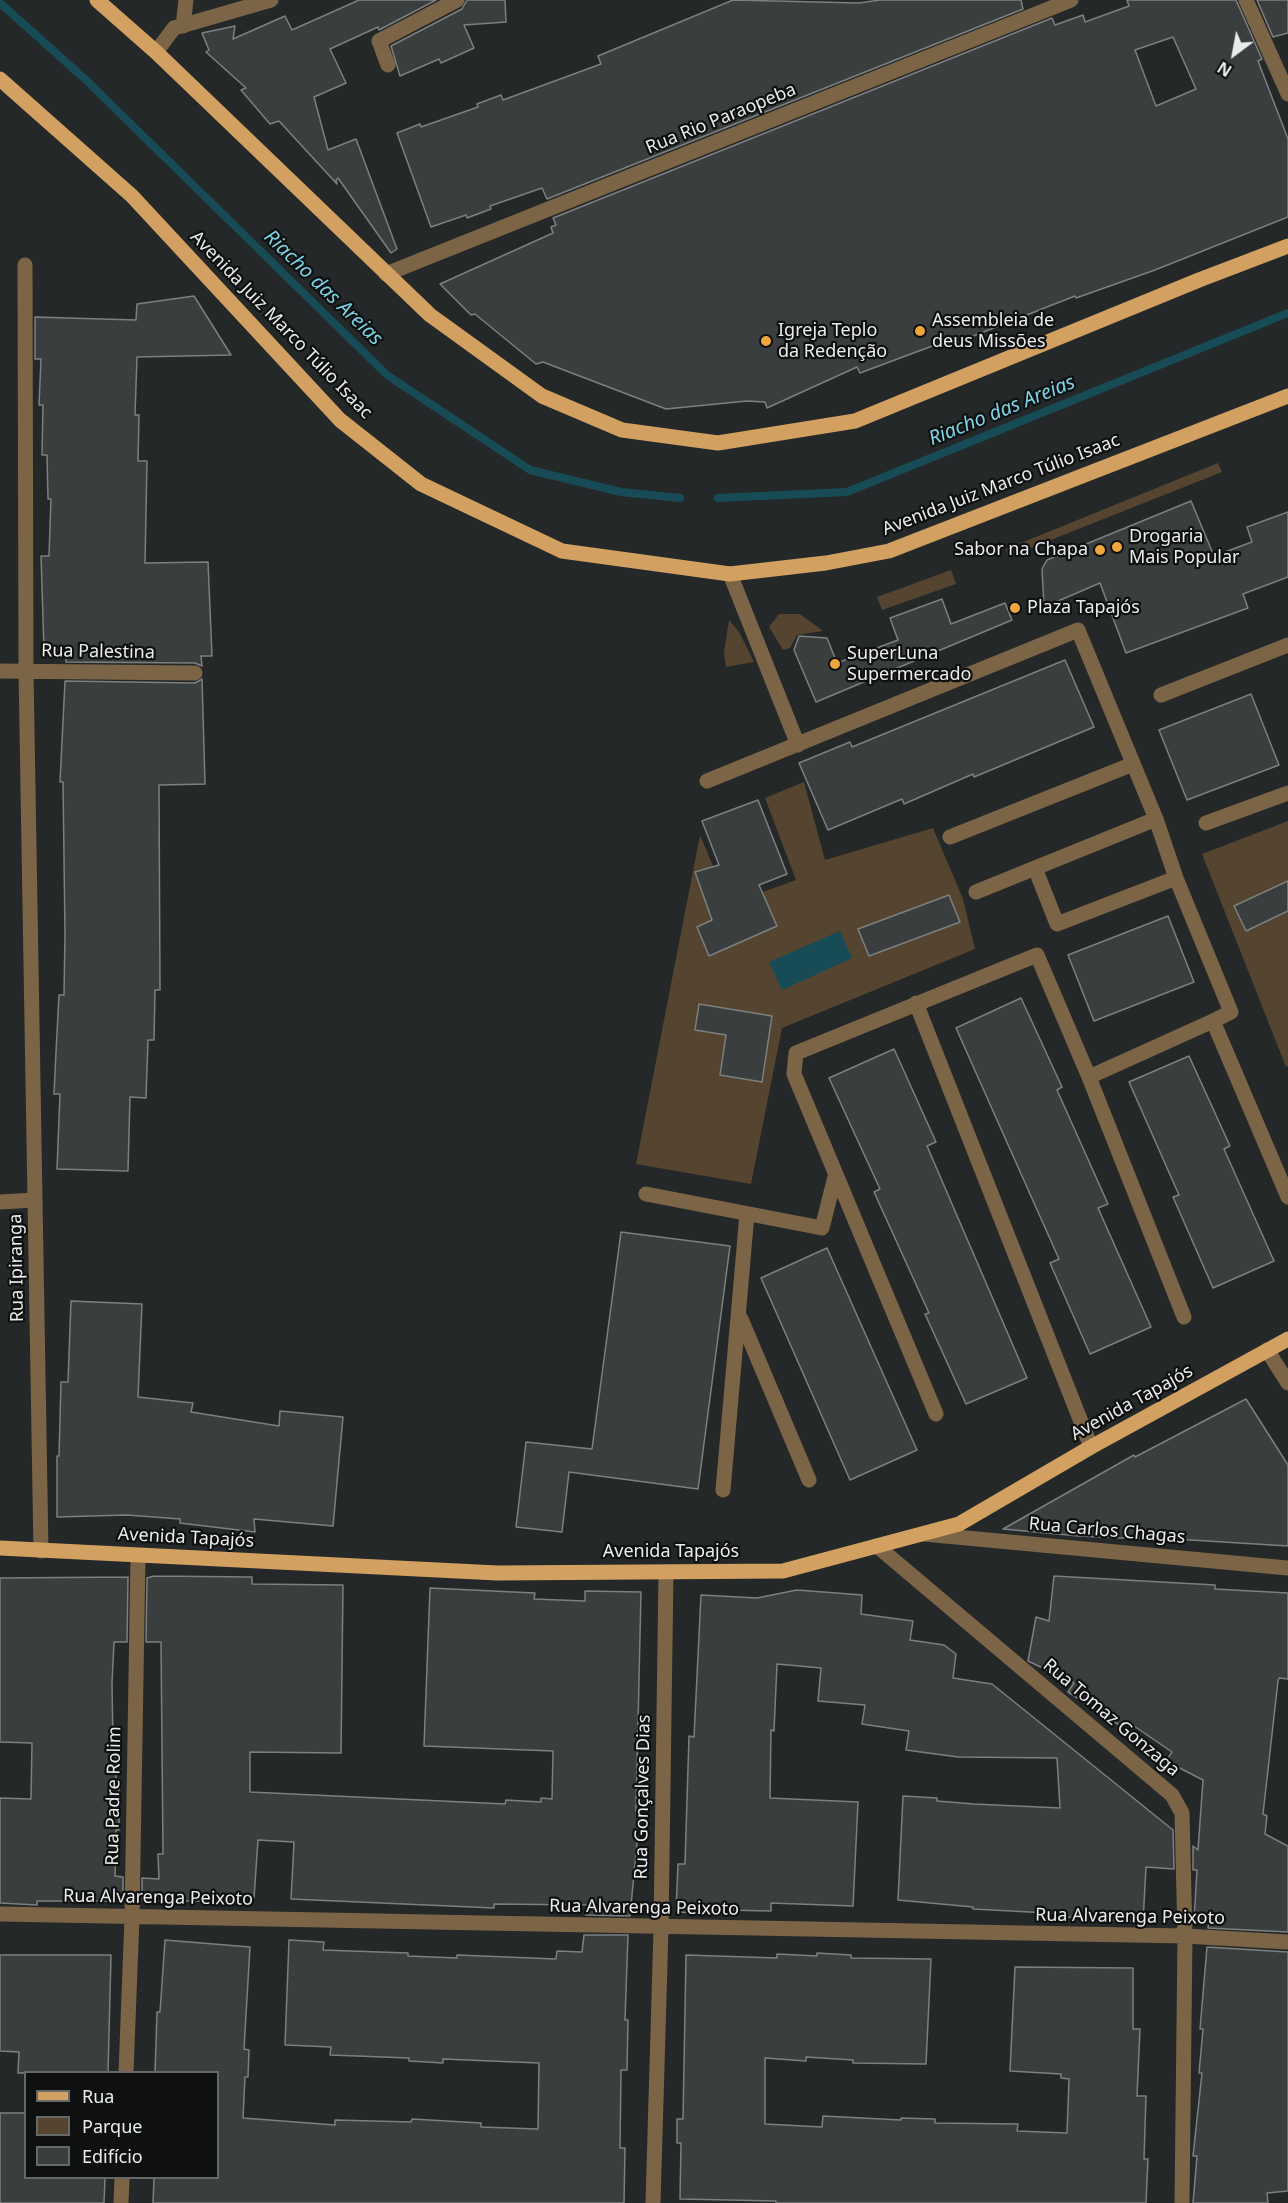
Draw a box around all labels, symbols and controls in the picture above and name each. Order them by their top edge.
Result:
north arrow [1204,24,1264,84]
text: N [1213,56,1236,82]
street label: Rua Rio Paraopeba [643,79,799,159]
water label: Riacho das Areias [259,225,387,351]
street label: Avenida Juiz Marco Túlio Isaac [185,227,377,423]
place label: Assembleia de deus Missões [932,310,1054,352]
place label: Igreja Teplo da Redenção [778,320,887,362]
marker: Assembleia de deus Missões [913,324,927,338]
marker: Igreja Teplo da Redenção [759,334,773,348]
water label: Riacho das Areias [925,371,1079,451]
street label: Avenida Juiz Marco Túlio Isaac [879,430,1123,540]
place label: Drogaria Mais Popular [1129,526,1240,568]
place label: Sabor na Chapa [954,539,1088,561]
marker: Drogaria Mais Popular [1110,540,1124,554]
marker: Sabor na Chapa [1093,543,1107,557]
place label: Plaza Tapajós [1027,597,1140,619]
marker: Plaza Tapajós [1008,601,1022,615]
street label: Rua Palestina [41,640,155,664]
place label: SuperLuna Supermercado [847,643,971,686]
marker: SuperLuna Supermercado [828,657,842,671]
street label: Rua Ipiranga [5,1214,29,1322]
street label: Avenida Tapajós [1067,1360,1197,1446]
street label: Rua Carlos Chagas [1028,1513,1186,1549]
street label: Avenida Tapajós [117,1524,255,1552]
street label: Avenida Tapajós [603,1541,739,1563]
street label: Rua Tomaz Gonzaga [1038,1655,1184,1781]
street label: Rua Gonçalves Dias [631,1714,655,1880]
street label: Rua Padre Rolim [102,1726,126,1866]
street label: Rua Alvarenga Peixoto [63,1886,253,1910]
street label: Rua Alvarenga Peixoto [549,1896,739,1920]
street label: Rua Alvarenga Peixoto [1035,1905,1225,1929]
legend [24,2071,219,2179]
text: Rua [82,2084,114,2108]
text: Parque [82,2114,142,2138]
text: Edifício [82,2144,143,2168]

